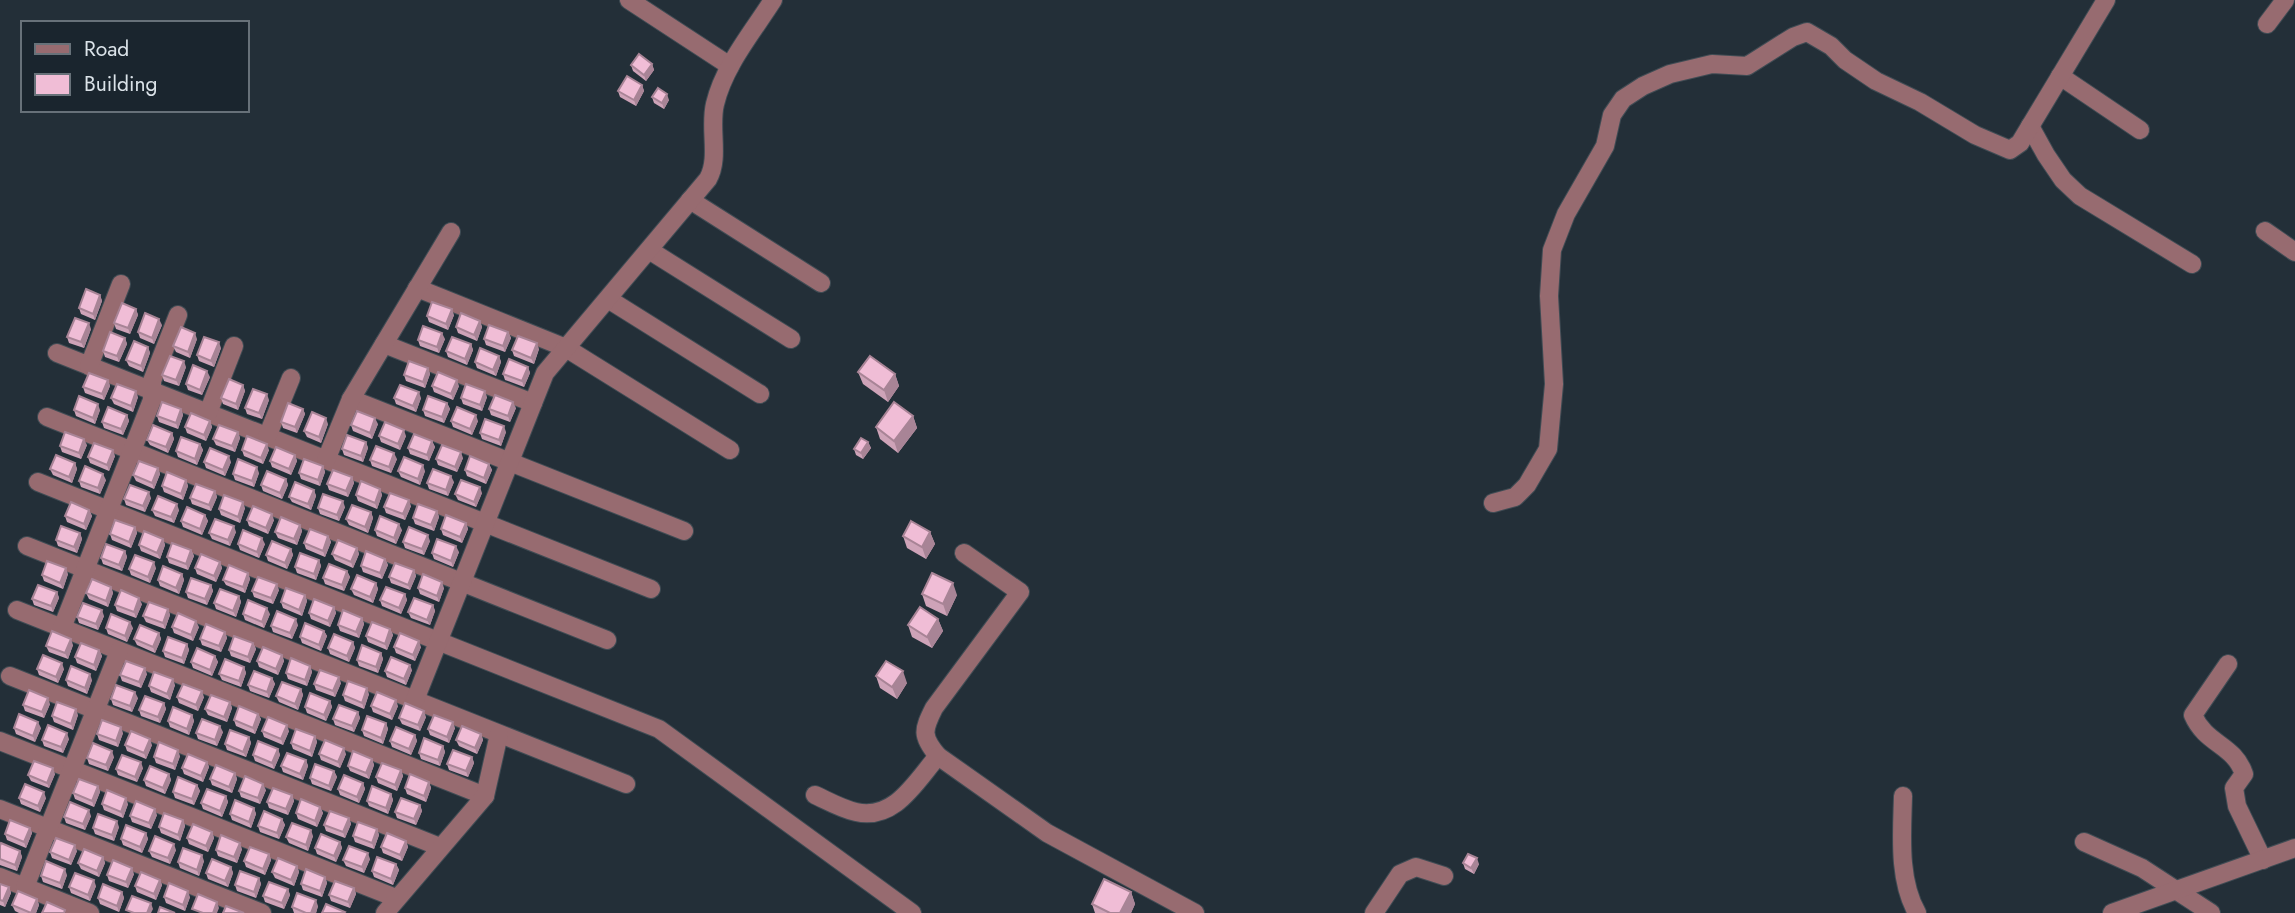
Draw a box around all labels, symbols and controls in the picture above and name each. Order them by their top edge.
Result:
legend [21,21,248,112]
text: Road [84,34,129,64]
text: Building [84,69,157,99]

